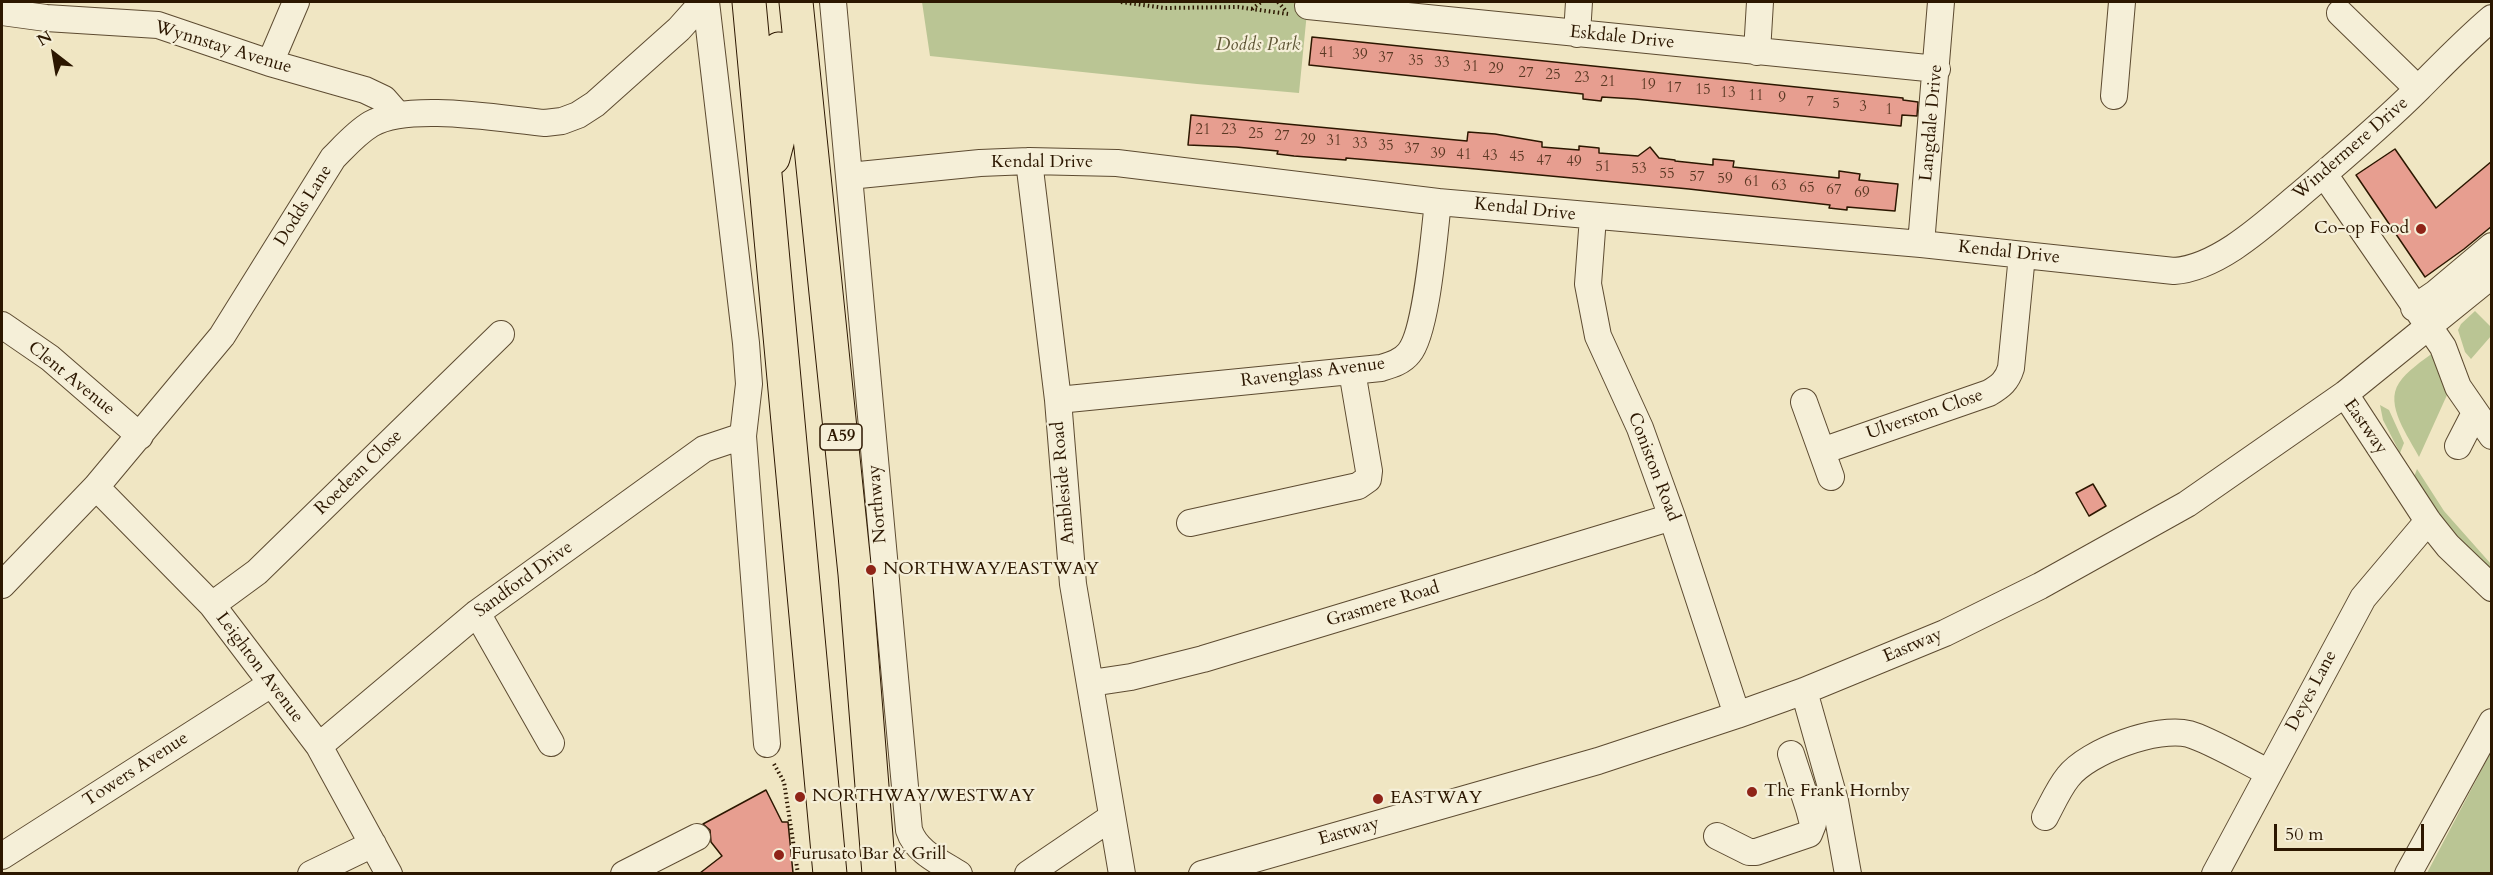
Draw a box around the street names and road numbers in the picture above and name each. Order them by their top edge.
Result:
street label: Wynnstay Avenue [152,17,294,79]
street label: Eskdale Drive [1569,22,1675,54]
street label: Langdale Drive [1916,64,1948,182]
street label: Windermere Drive [2289,93,2413,205]
street label: Kendal Drive [991,152,1093,174]
street label: Dodds Lane [271,162,337,250]
street label: Kendal Drive [1473,194,1577,226]
street label: Kendal Drive [1957,237,2061,269]
street label: Clent Avenue [23,337,119,421]
street label: Ravenglass Avenue [1240,353,1386,393]
street label: Ulverston Close [1864,385,1986,445]
street label: Eastway [2338,395,2392,459]
street label: Coniston Road [1622,410,1684,524]
street label: Ambleside Road [1048,420,1080,546]
road number: A59 [820,424,862,450]
street label: Roedean Close [311,426,407,520]
street label: Northway [864,464,892,544]
street label: Sandford Drive [471,537,577,623]
street label: Grasmere Road [1324,578,1442,632]
street label: Leighton Avenue [210,608,308,728]
street label: Eastway [1880,624,1946,668]
street label: Deyes Lane [2282,647,2342,735]
street label: Towers Avenue [79,728,193,812]
street label: Eastway [1316,813,1382,851]

